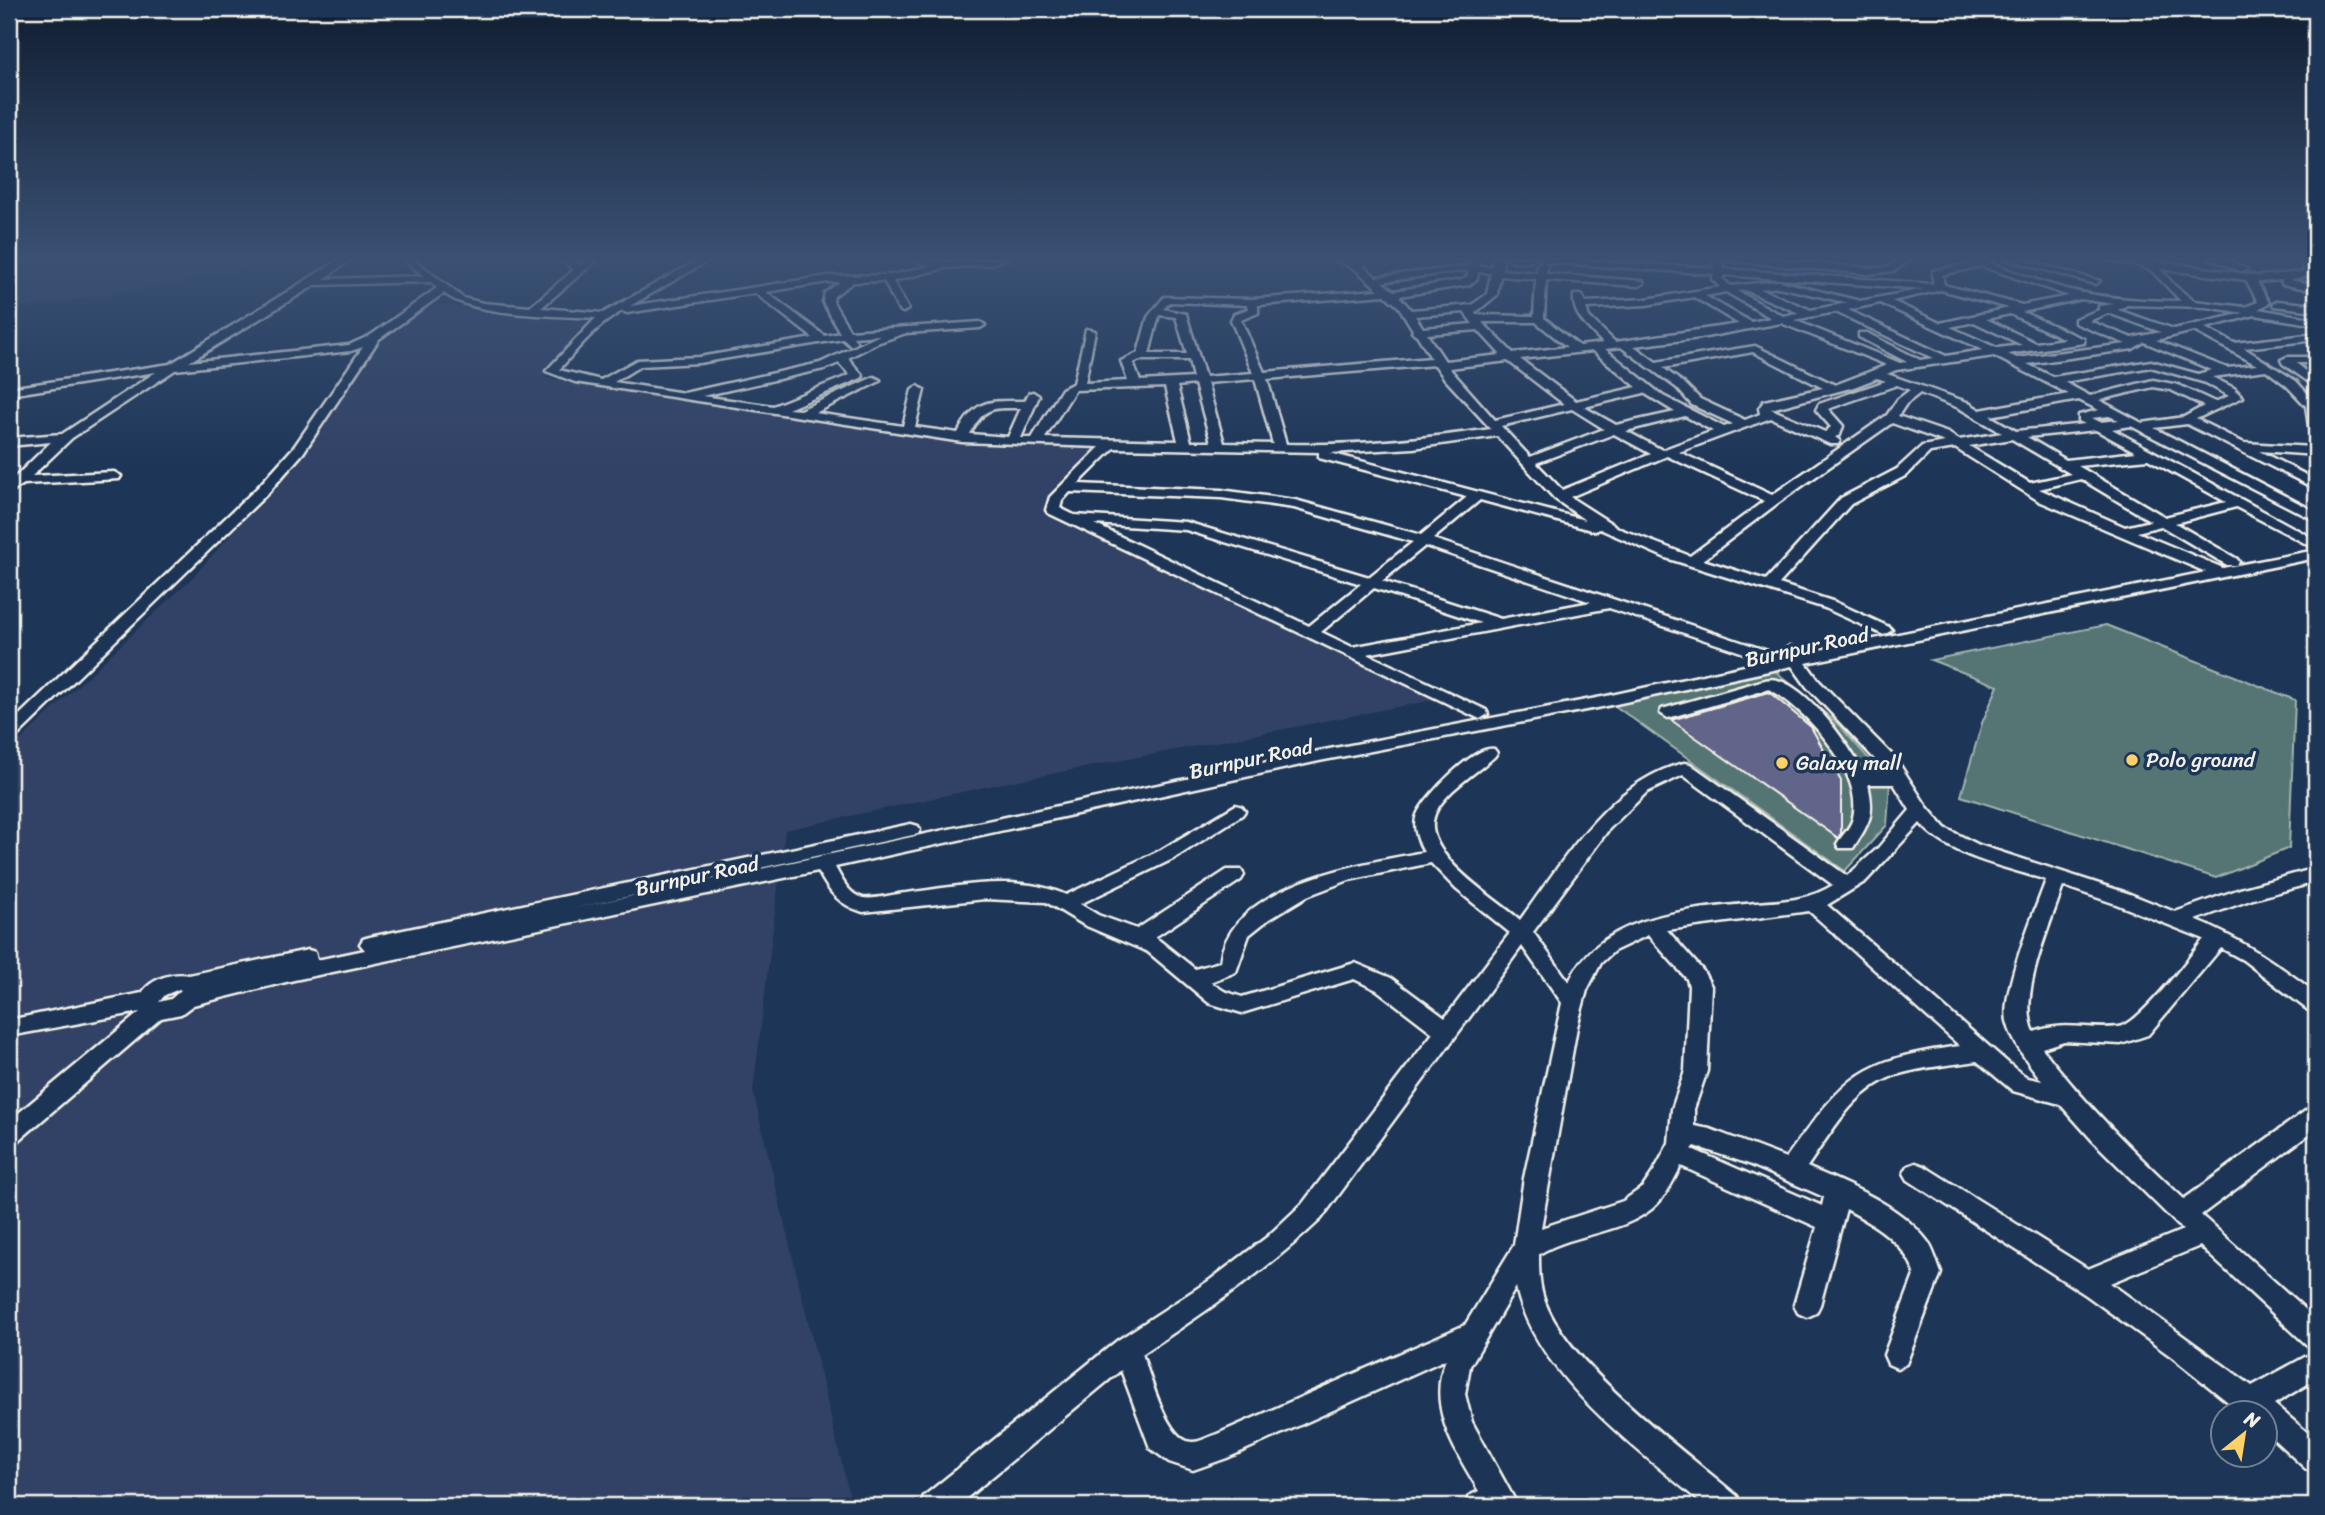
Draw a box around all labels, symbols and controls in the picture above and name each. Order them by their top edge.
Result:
street label: Burnpur Road [1742,615,1874,679]
street label: Burnpur Road [1186,727,1318,791]
place label: Polo ground [2146,741,2257,779]
place label: Galaxy mall [1796,744,1903,782]
marker: Polo ground [2124,752,2140,768]
marker: Galaxy mall [1774,755,1790,771]
street label: Burnpur Road [632,844,764,908]
north arrow [2210,1400,2280,1470]
text: N [2237,1402,2267,1438]

